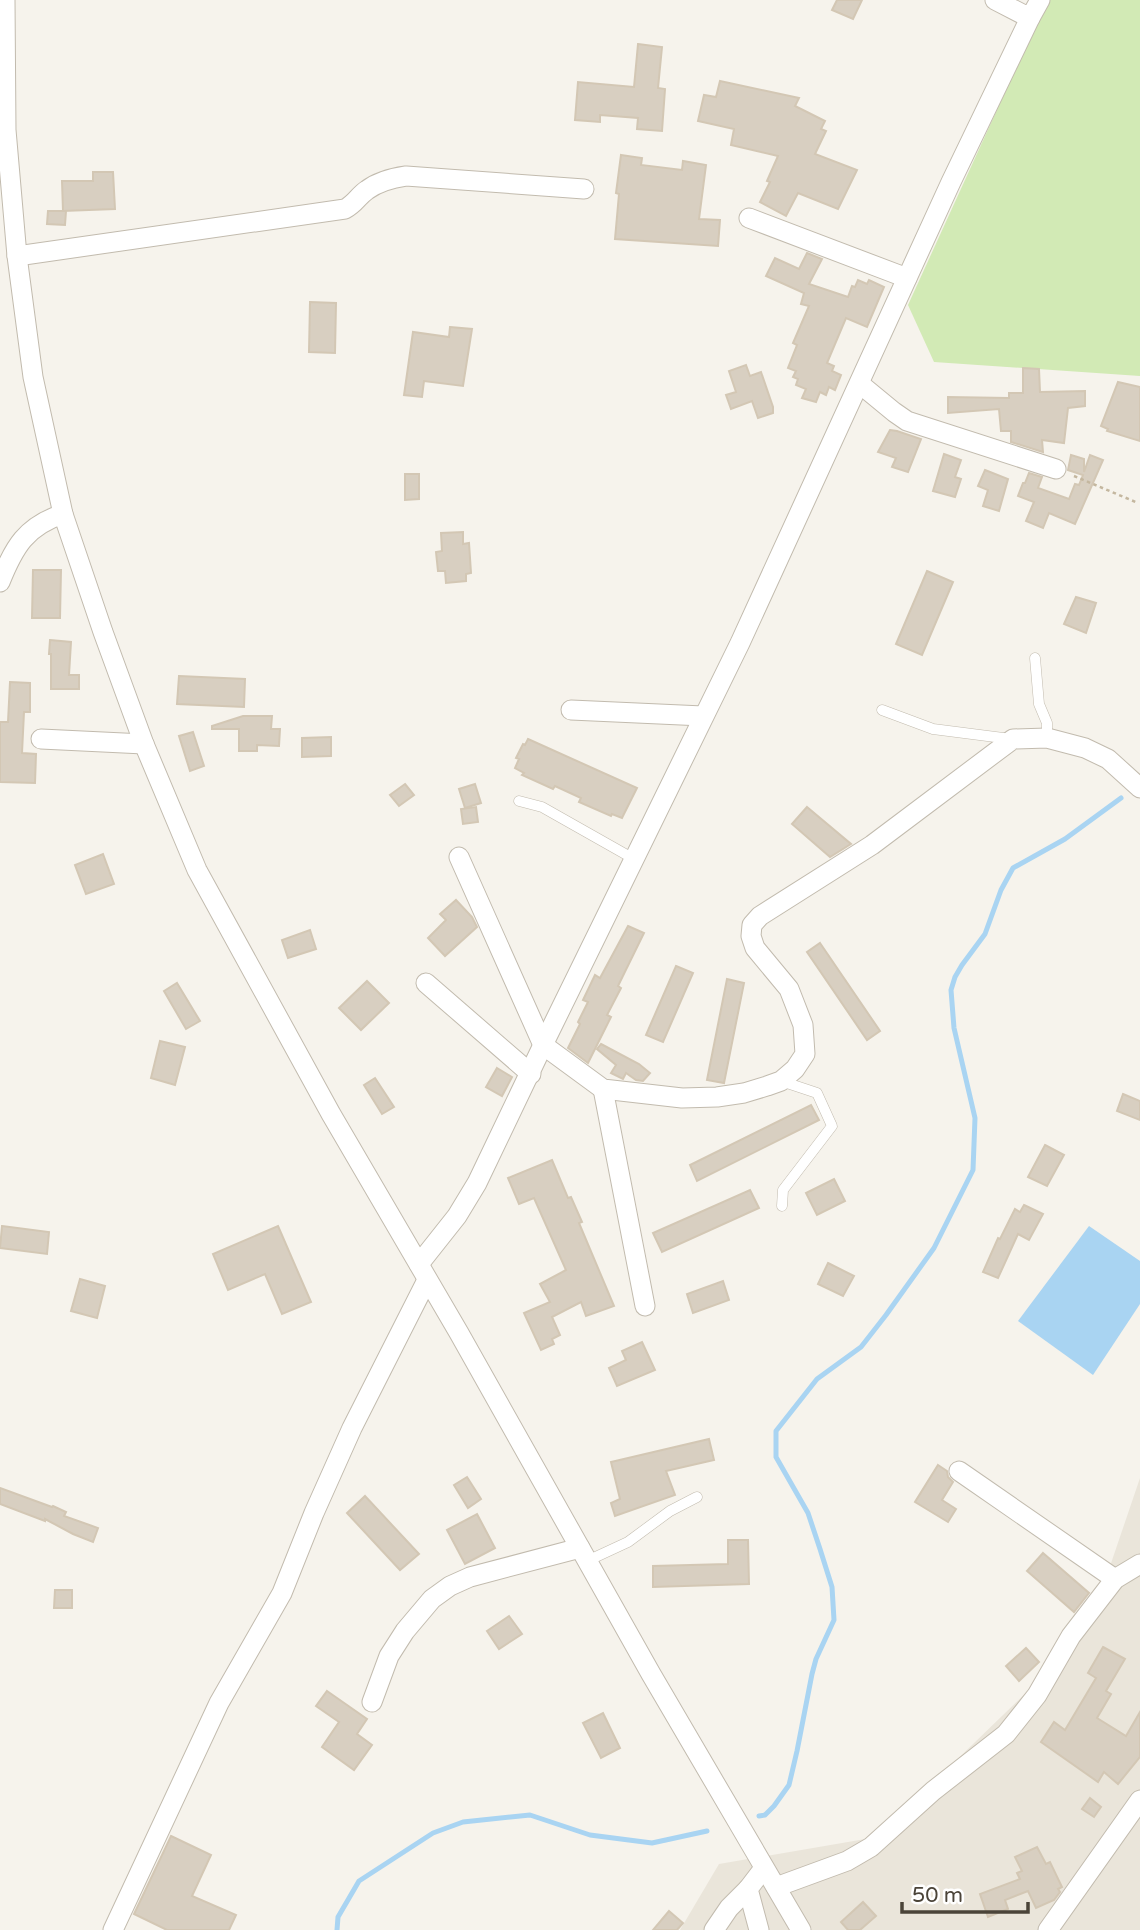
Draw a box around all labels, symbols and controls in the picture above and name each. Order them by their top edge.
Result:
scale bar [902,1870,1028,1914]
text: 50 m [912,1883,963,1908]

